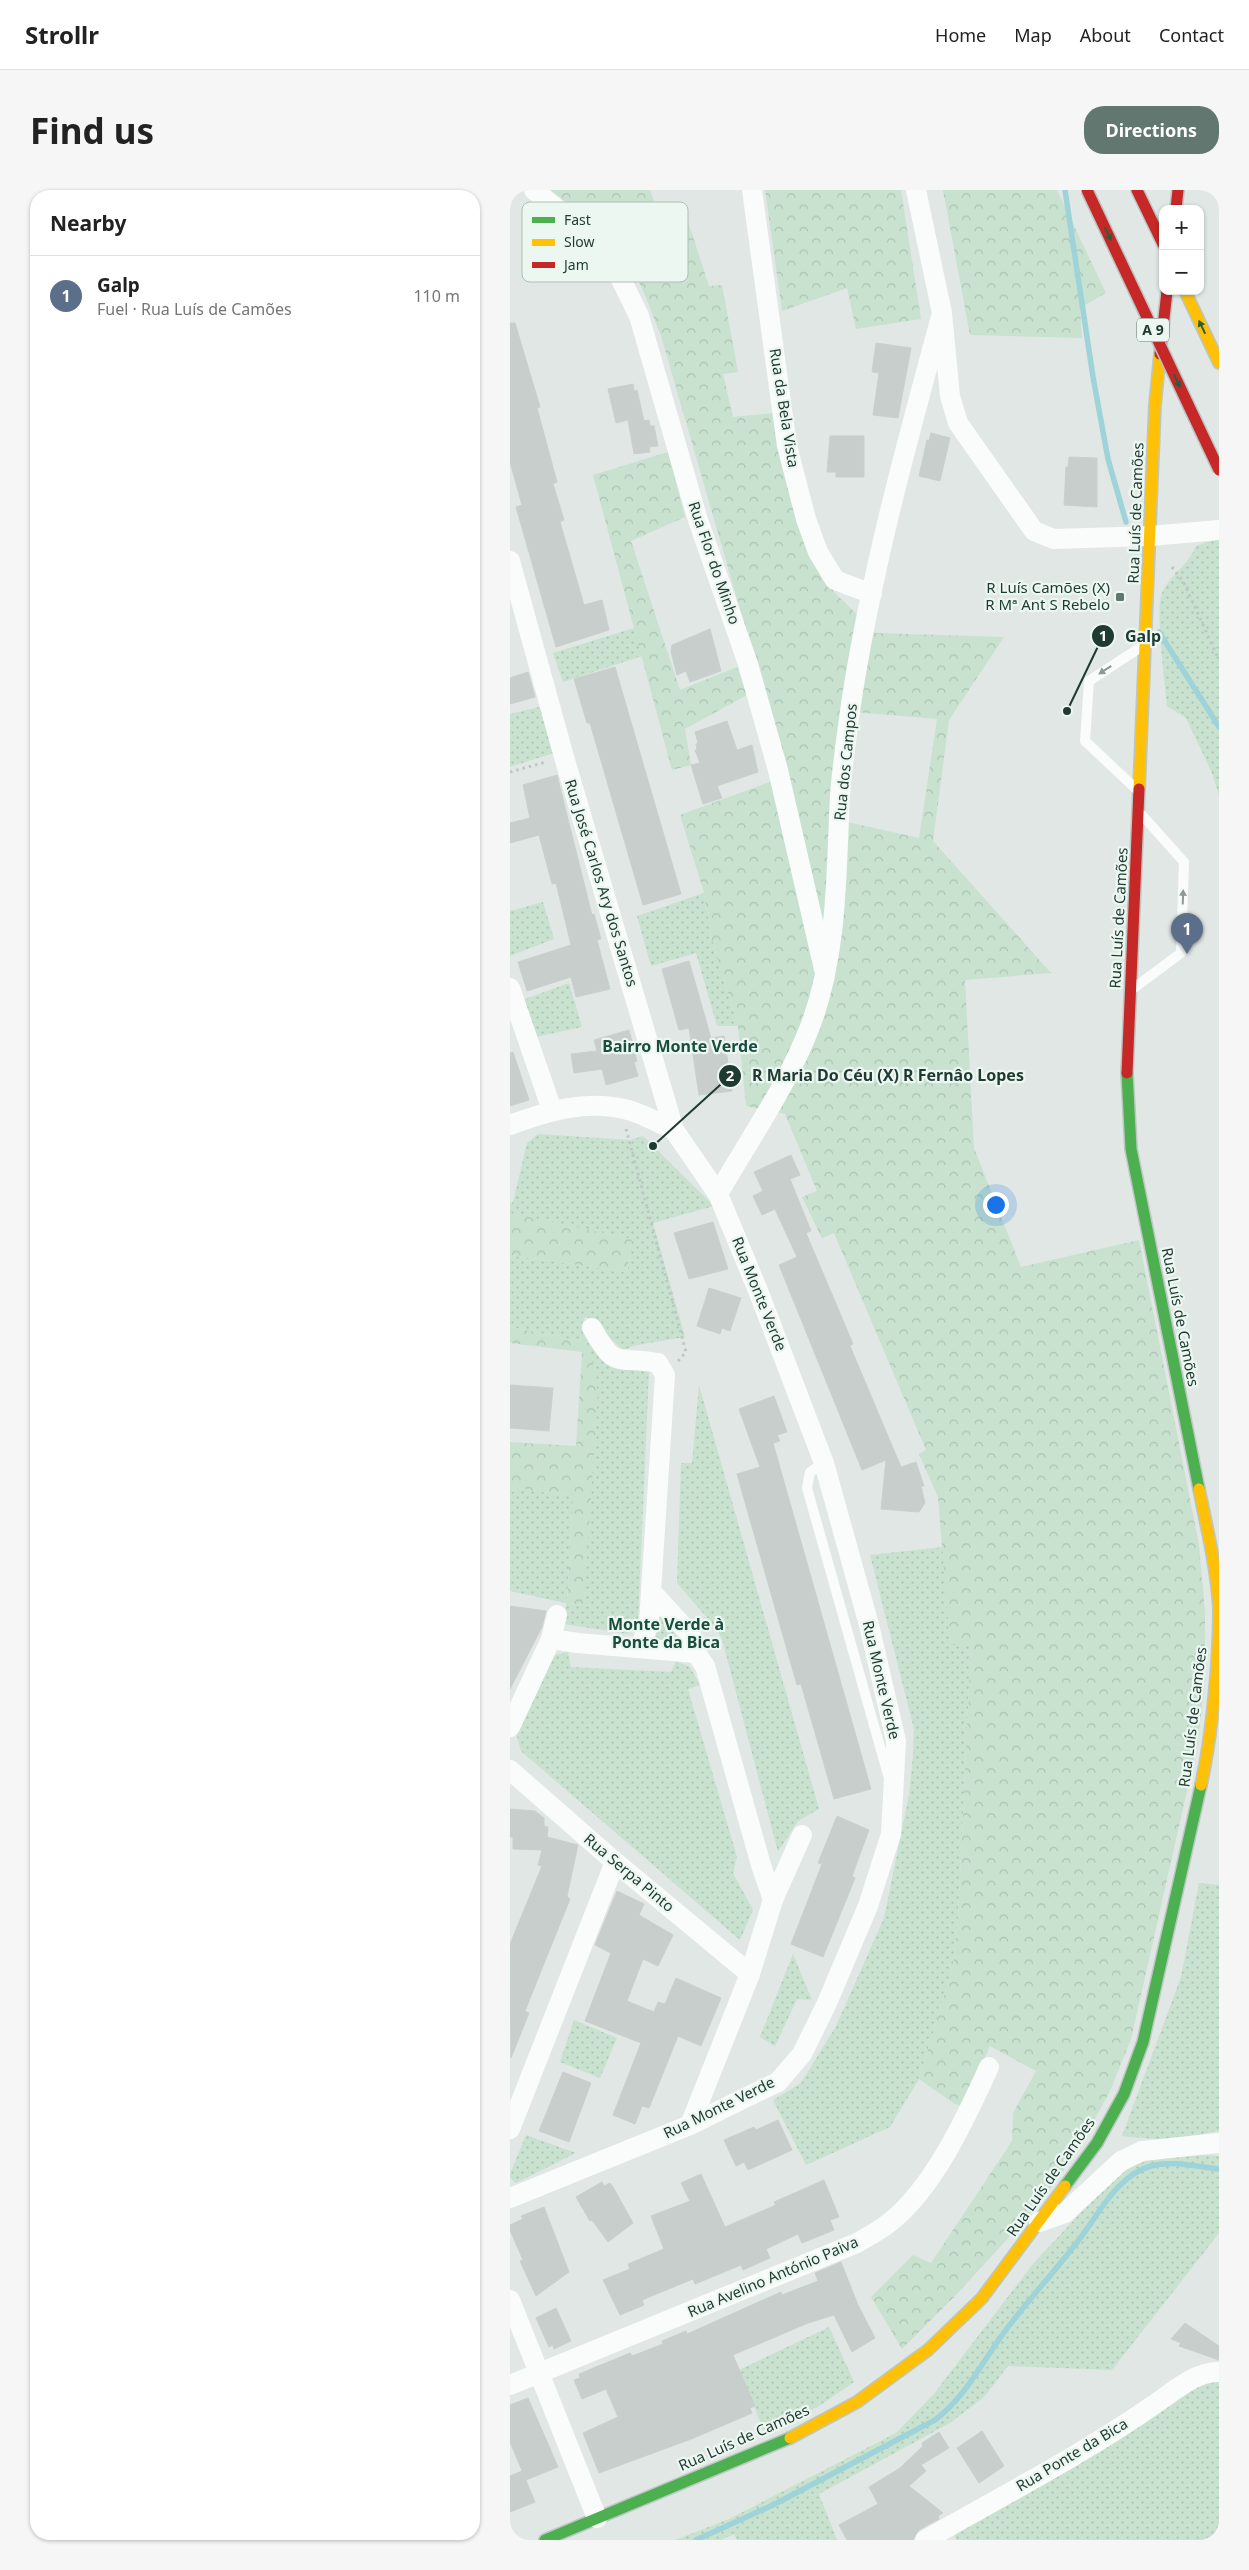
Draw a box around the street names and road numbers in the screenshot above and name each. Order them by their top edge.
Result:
road number: A 9 [1137,318,1169,342]
street label: Rua da Bela Vista [766,347,804,469]
street label: Rua Luís de Camões [1123,442,1147,584]
street label: Rua Flor do Minho [684,498,745,627]
street label: Rua dos Campos [829,702,861,821]
street label: Rua José Carlos Ary dos Santos [561,776,643,989]
street label: Rua Luís de Camões [1104,847,1132,989]
street label: Rua Monte Verde [728,1234,792,1354]
street label: Rua Luís de Camões [1158,1246,1204,1388]
street label: Rua Monte Verde [859,1618,905,1741]
street label: Rua Luís de Camões [1173,1646,1211,1788]
street label: Rua Serpa Pinto [580,1829,679,1916]
street label: Rua Monte Verde [660,2072,777,2143]
street label: Rua Luís de Camões [1001,2113,1099,2240]
street label: Rua Avelino António Paiva [684,2231,861,2321]
street label: Rua Luís de Camões [675,2399,812,2475]
street label: Rua Ponte da Bica [1012,2413,1131,2495]

